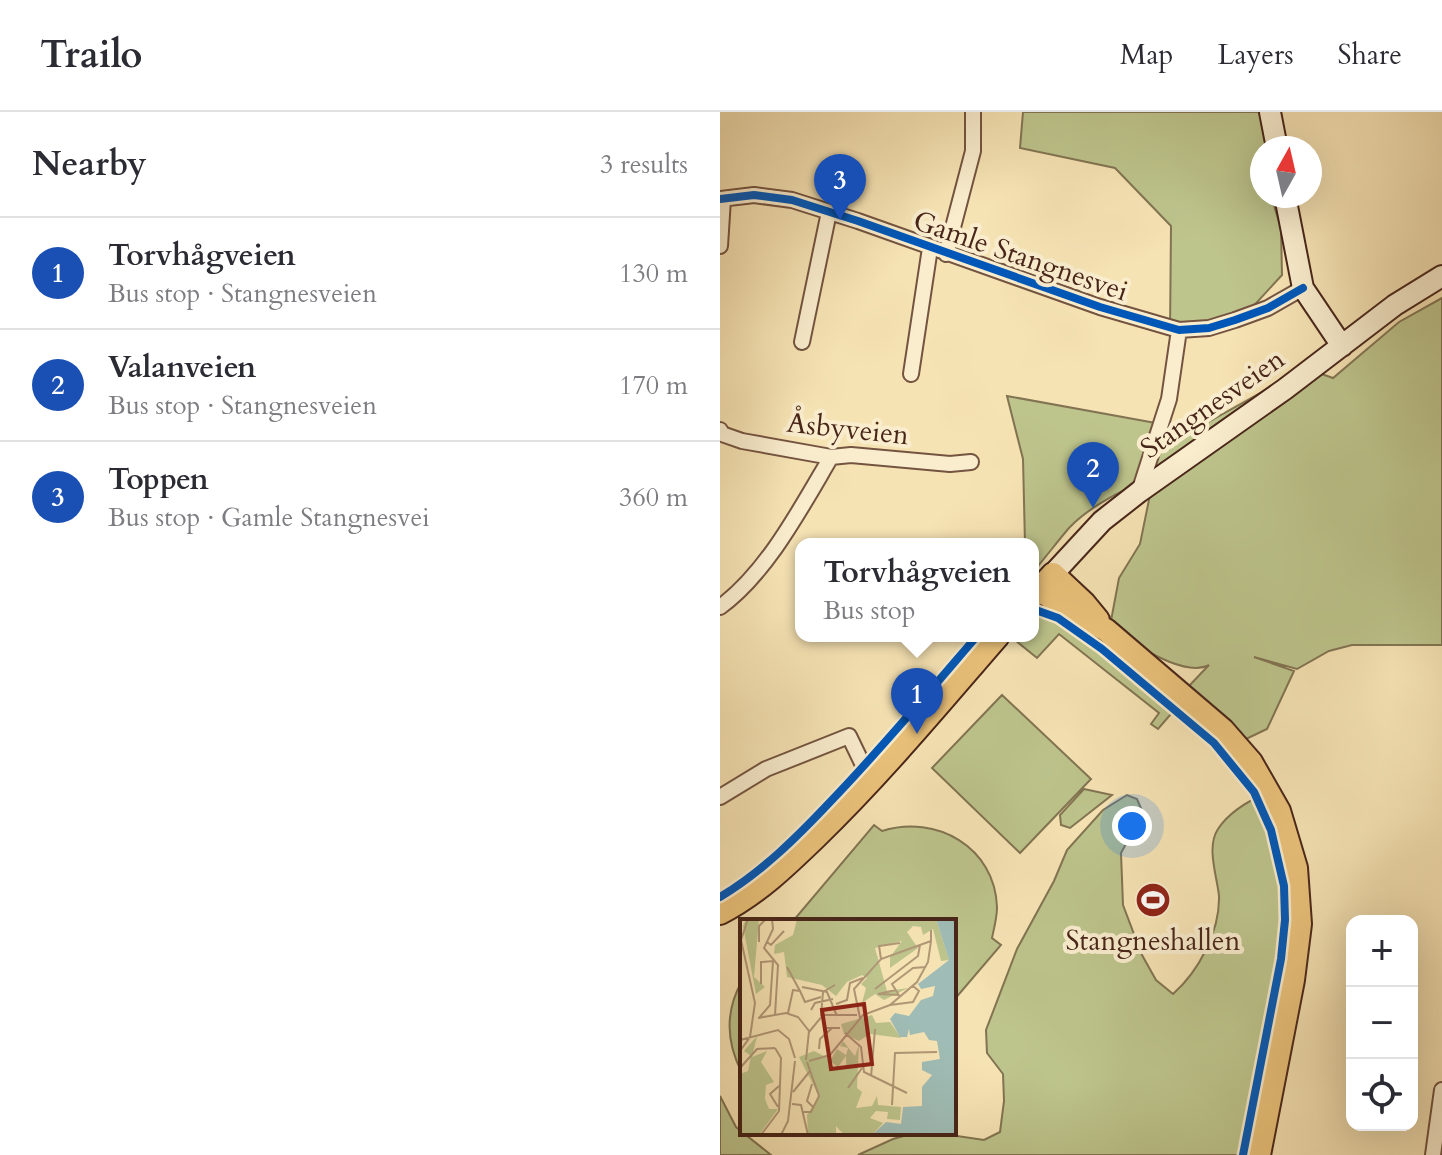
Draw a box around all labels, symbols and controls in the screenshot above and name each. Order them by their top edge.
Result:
text: Trailo [40,29,142,81]
text: Map [1120,36,1173,74]
text: Layers [1217,36,1294,74]
text: Share [1338,36,1402,74]
north arrow [1250,136,1322,208]
text: Nearby [32,141,147,187]
text: 3 results [600,147,688,182]
pin: 3 [814,154,866,220]
street label: Gamle Stangnesvei [908,201,1133,311]
text: Torvhågveien [108,235,296,276]
text: 1 [51,256,65,291]
text: 130 m [619,256,688,291]
text: Bus stop · Stangnesveien [108,276,377,311]
street label: Stangnesveien [1133,340,1292,468]
text: Valanveien [108,347,256,388]
text: 2 [51,368,65,403]
text: 170 m [619,368,688,403]
text: Bus stop · Stangnesveien [108,388,377,423]
street label: Åsbyveien [785,404,911,454]
pin: 2 [1067,442,1119,508]
text: Toppen [108,459,209,500]
text: 3 [51,480,65,515]
text: 360 m [619,480,688,515]
text: Bus stop · Gamle Stangnesvei [108,500,430,535]
popup [795,538,1039,642]
text: Torvhågveien [823,552,1011,593]
text: Bus stop [823,593,916,628]
pin: 1 [891,668,943,734]
your location [1112,806,1152,846]
sports icon: Stangneshallen [1134,881,1172,919]
map controls [1346,915,1418,1131]
button: + [1346,915,1418,987]
inset map [740,919,956,1135]
place label: Stangneshallen [1066,922,1241,960]
button: − [1346,987,1418,1059]
button: locate [1346,1059,1418,1131]

